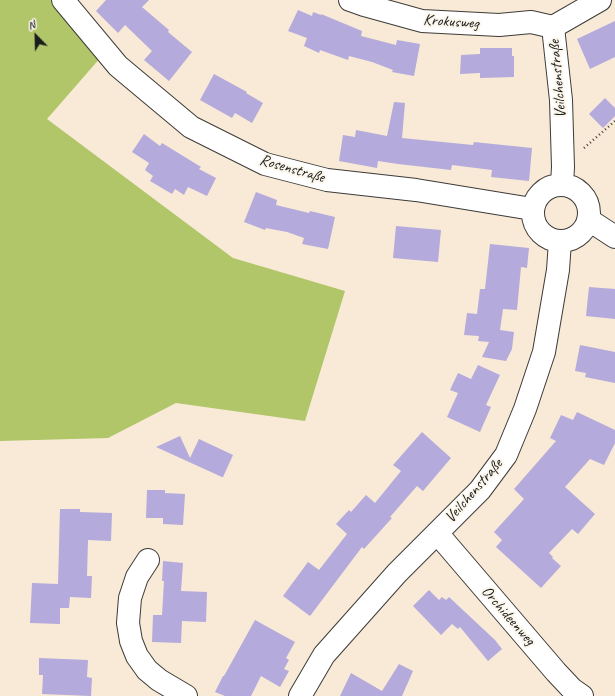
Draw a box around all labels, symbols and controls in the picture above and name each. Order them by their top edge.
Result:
street label: Krokusweg [423,10,479,34]
north arrow [16,16,56,56]
text: N [25,17,37,33]
street label: Veilchenstraße [545,39,571,119]
street label: Rosenstraße [257,151,327,187]
street label: Veilchenstraße [441,455,507,527]
street label: Orchideenweg [477,582,539,650]

